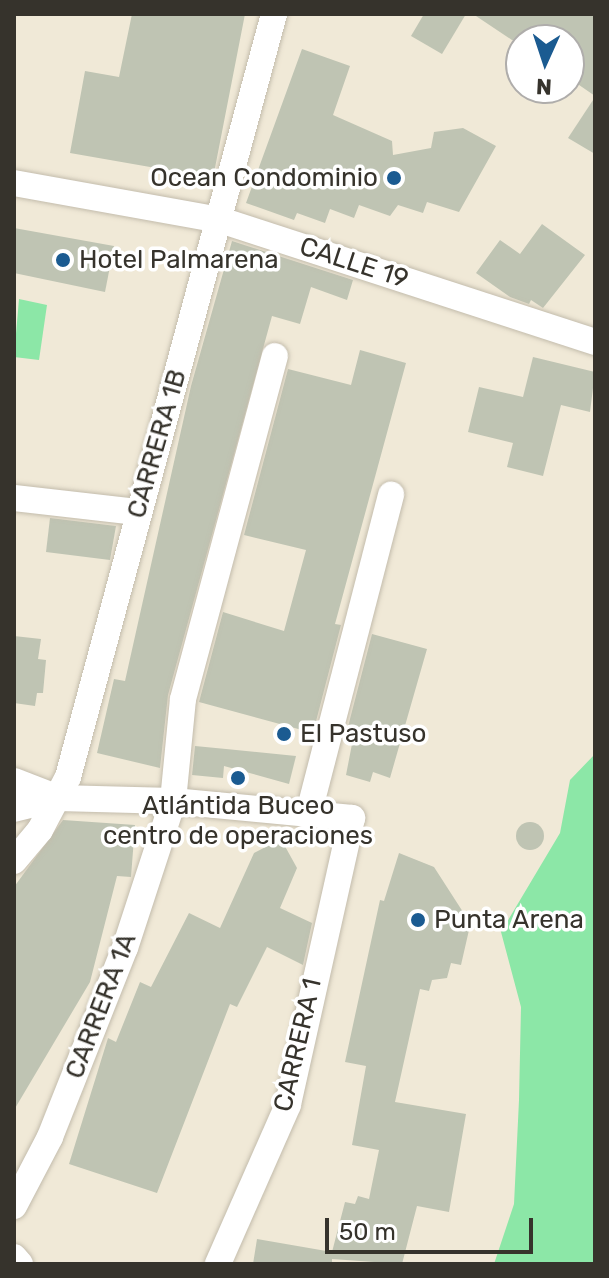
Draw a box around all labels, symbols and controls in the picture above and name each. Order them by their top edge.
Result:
north arrow [505,24,585,104]
text: N [535,73,552,100]
place label: Ocean Condominio [150,162,378,194]
marker: Ocean Condominio [385,169,403,187]
street label: CALLE 19 [296,231,412,295]
place label: Hotel Palmarena [79,244,279,276]
marker: Hotel Palmarena [54,251,72,269]
street label: CARRERA 1B [121,366,193,522]
place label: El Pastuso [300,718,426,750]
marker: El Pastuso [275,725,293,743]
marker: Atlántida Buceo centro de operaciones [229,769,247,787]
place label: Atlántida Buceo centro de operaciones [103,790,373,852]
place label: Punta Arena [434,904,585,936]
marker: Punta Arena [409,911,427,929]
street label: CARRERA 1A [59,929,143,1083]
street label: CARRERA 1 [267,975,329,1115]
scale bar [329,1202,537,1252]
text: 50 m [339,1218,396,1246]

